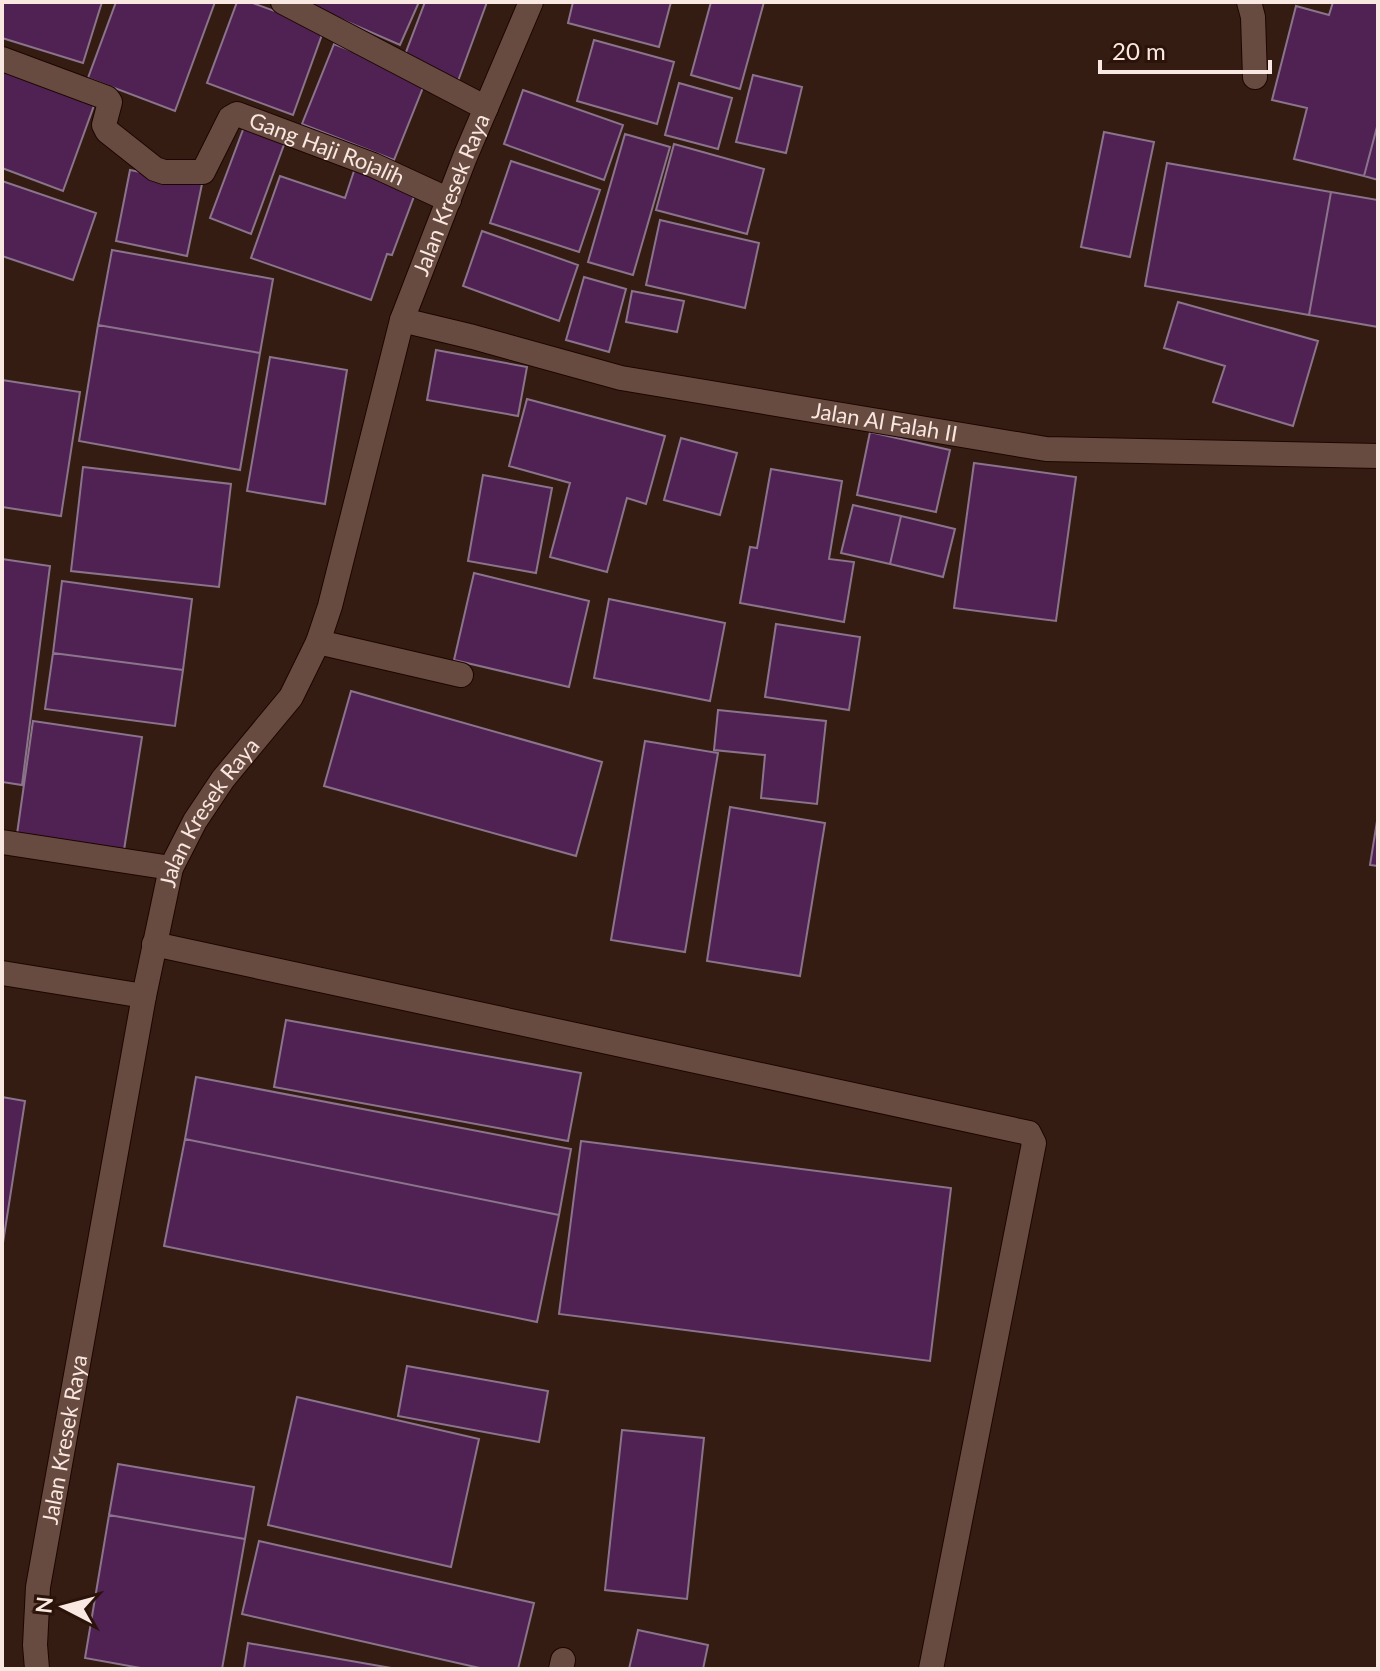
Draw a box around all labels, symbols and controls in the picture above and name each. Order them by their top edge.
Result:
scale bar [1100,24,1270,74]
text: 20 m [1112,36,1166,65]
street label: Gang Haji Rojalih [246,106,409,191]
street label: Jalan Kresek Raya [406,109,495,279]
street label: Jalan Al Falah II [810,396,960,447]
street label: Jalan Kresek Raya [153,732,264,890]
street label: Jalan Kresek Raya [35,1352,92,1526]
north arrow [24,1567,104,1647]
text: N [29,1595,58,1615]

